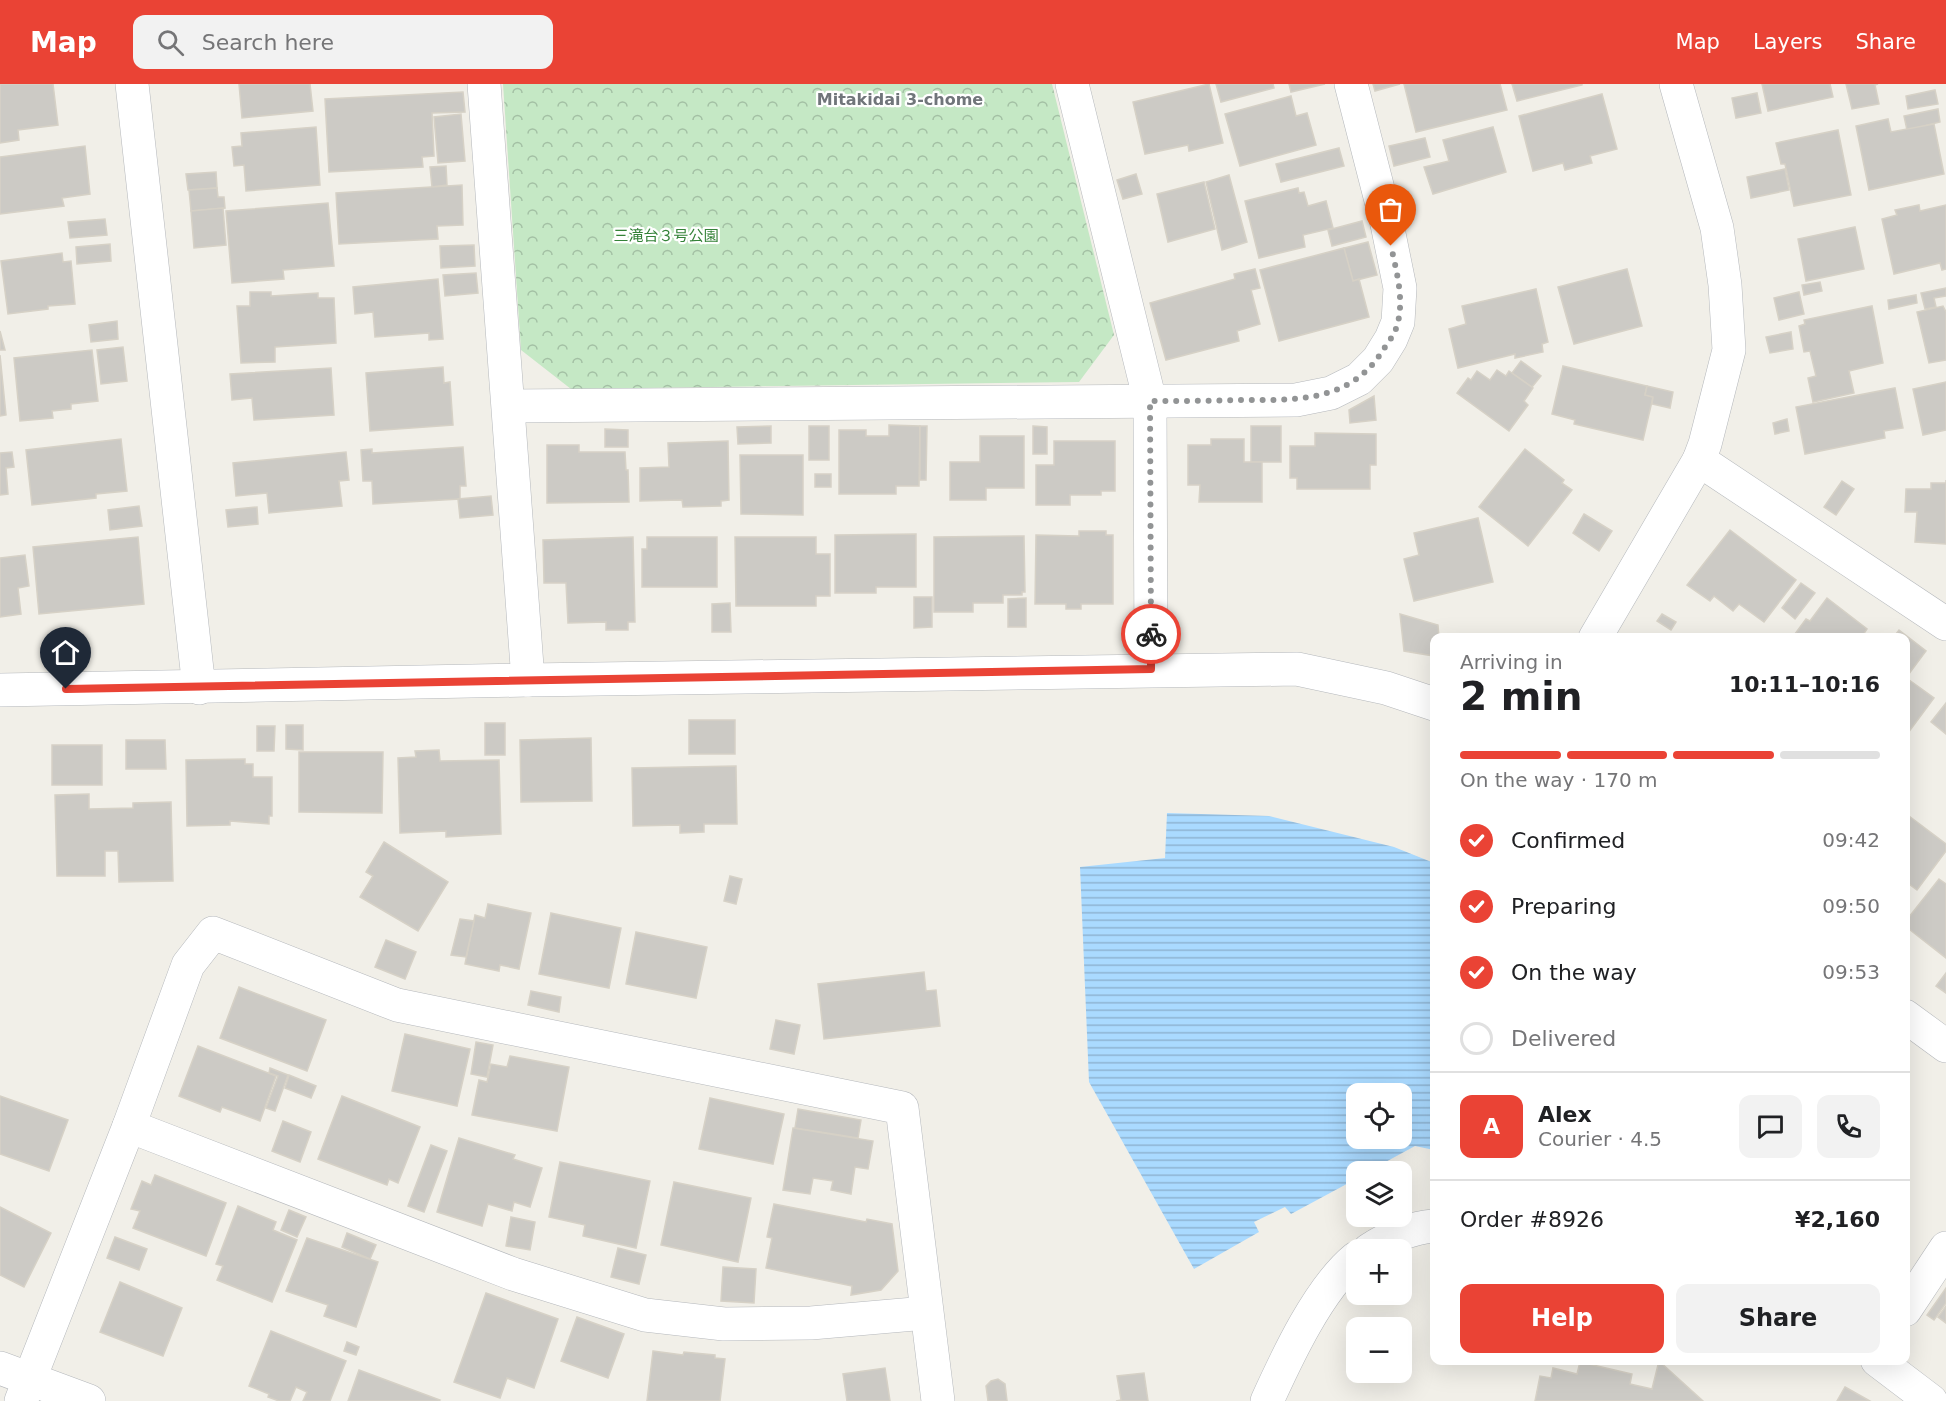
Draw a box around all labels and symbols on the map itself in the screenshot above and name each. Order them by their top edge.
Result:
district label: Mitakidai 3-chome [817,90,983,109]
pin [1365,184,1416,246]
park label: 三滝台３号公園 [613,227,719,245]
courier [1121,604,1181,664]
pin [40,627,91,689]

